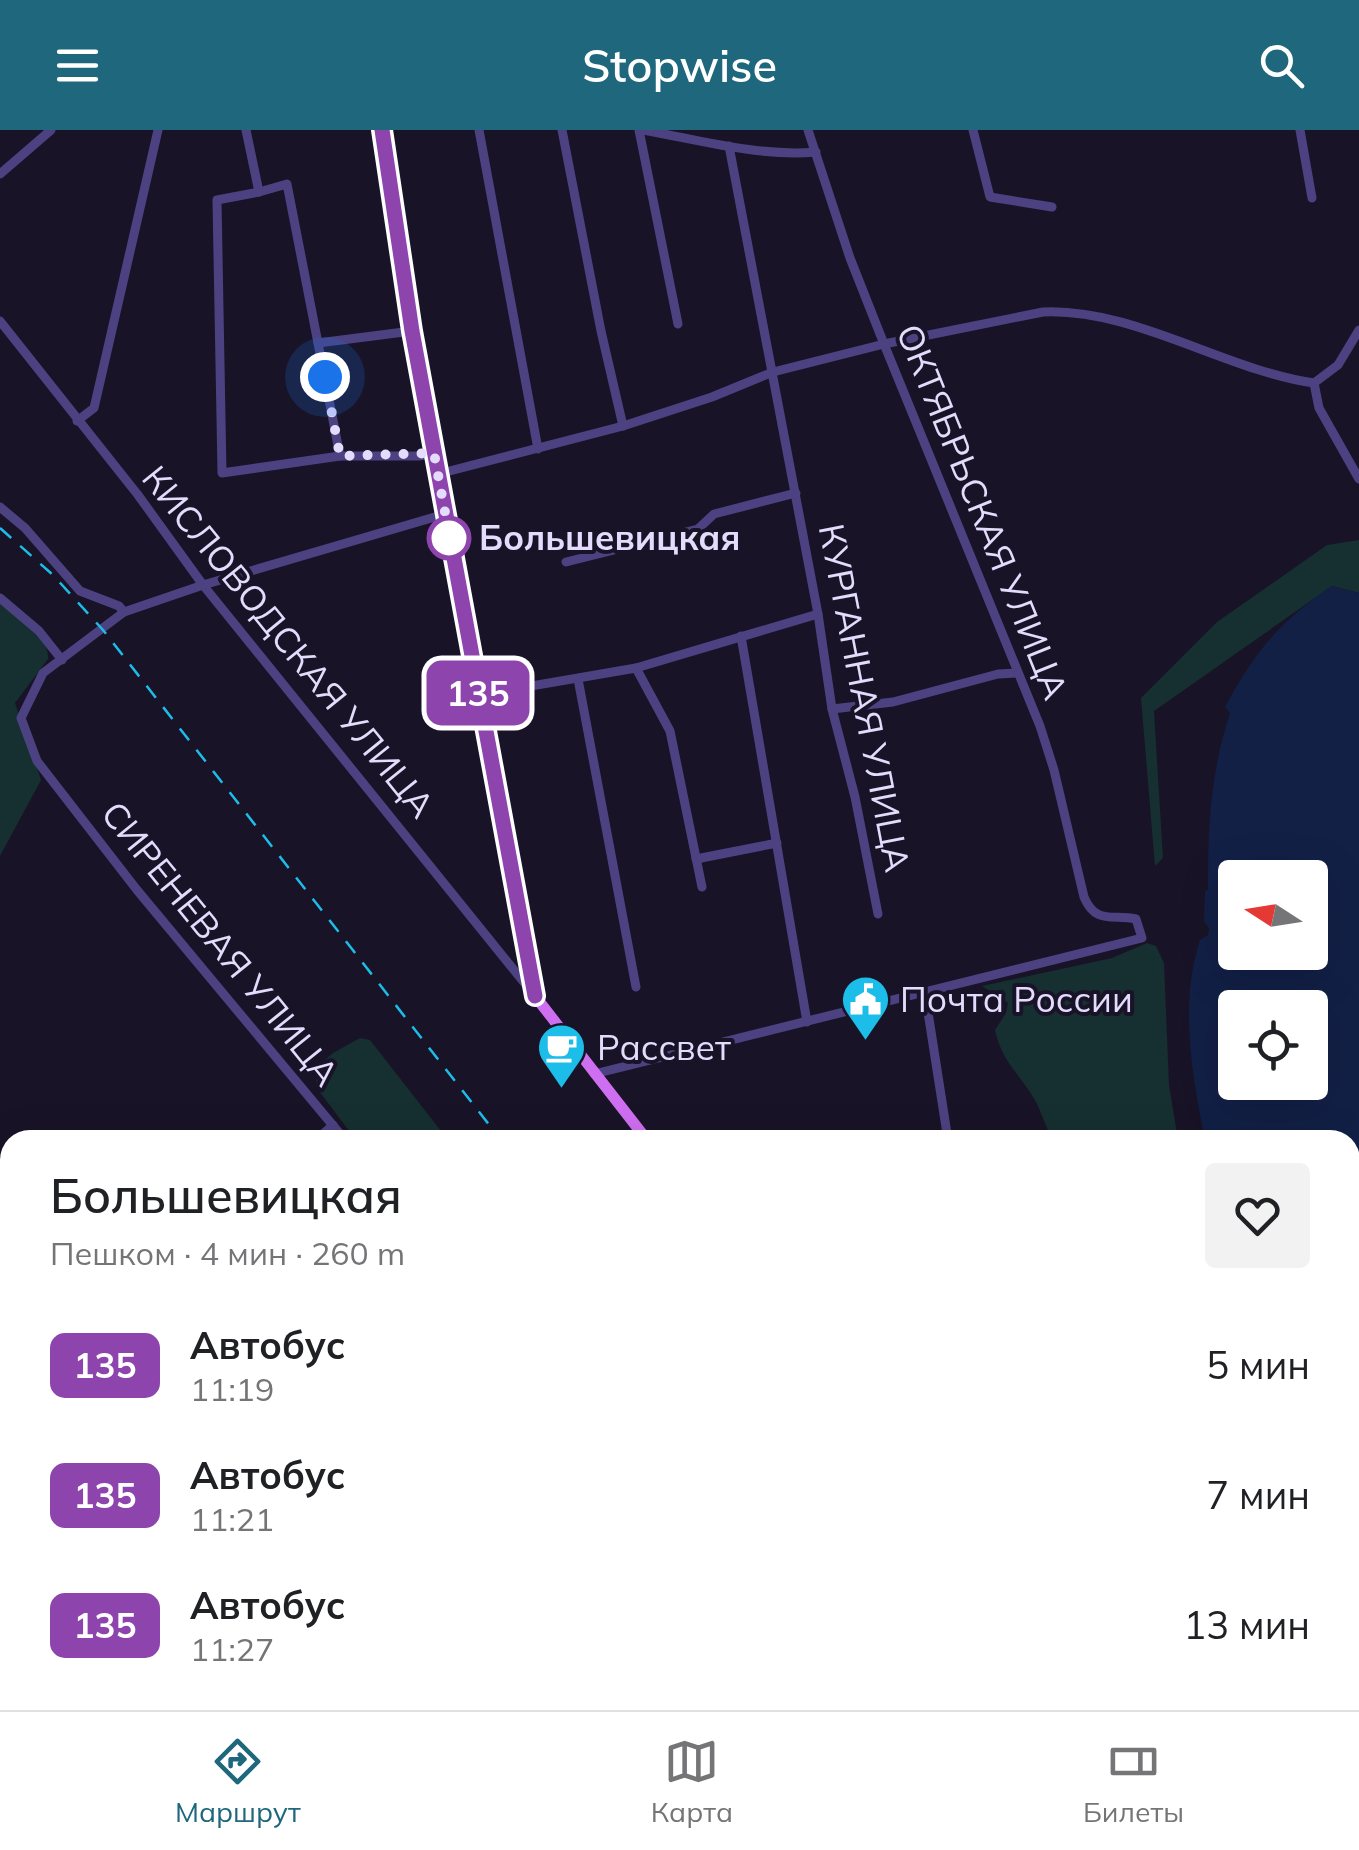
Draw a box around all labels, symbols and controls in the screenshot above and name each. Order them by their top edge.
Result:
text: Stopwise [582,37,777,93]
icon: menu [50,38,105,93]
icon: search [1254,38,1309,93]
street label: ОКТЯБРЬСКАЯ УЛИЦА [888,318,1078,706]
your location [300,352,350,402]
street label: КИСЛОВОДСКАЯ УЛИЦА [133,457,445,826]
place label: Большевицкая [479,515,741,559]
marker: Большевицкая [428,517,470,559]
street label: КУРГАННАЯ УЛИЦА [810,520,920,876]
line badge: 135 [420,660,536,726]
text: 135 [446,671,510,715]
street label: СИРЕНЕВАЯ УЛИЦА [93,792,349,1095]
north arrow [1218,860,1328,970]
map controls [1218,860,1328,1100]
public building icon: Почта России [839,974,891,1042]
place label: Почта России [900,977,1133,1021]
button: locate [1218,990,1328,1100]
cafe icon: Рассвет [536,1022,588,1090]
place label: Рассвет [597,1025,731,1069]
button: heart [1205,1163,1310,1268]
text: Большевицкая [50,1165,402,1225]
text: Пешком · 4 мин · 260 m [50,1233,405,1273]
text: Автобус [190,1321,345,1369]
text: 5 мин [1206,1341,1310,1389]
text: 135 [73,1343,137,1387]
text: 11:19 [190,1369,274,1409]
text: Автобус [190,1451,345,1499]
text: 7 мин [1206,1471,1310,1519]
text: 135 [73,1473,137,1517]
text: 11:21 [190,1499,274,1539]
text: Автобус [190,1581,345,1629]
text: 13 мин [1184,1601,1310,1649]
text: 135 [73,1603,137,1647]
text: 11:27 [190,1629,274,1669]
tab: Маршрут [175,1734,301,1829]
tab: Карта [651,1734,733,1829]
tab: Билеты [1083,1734,1184,1829]

